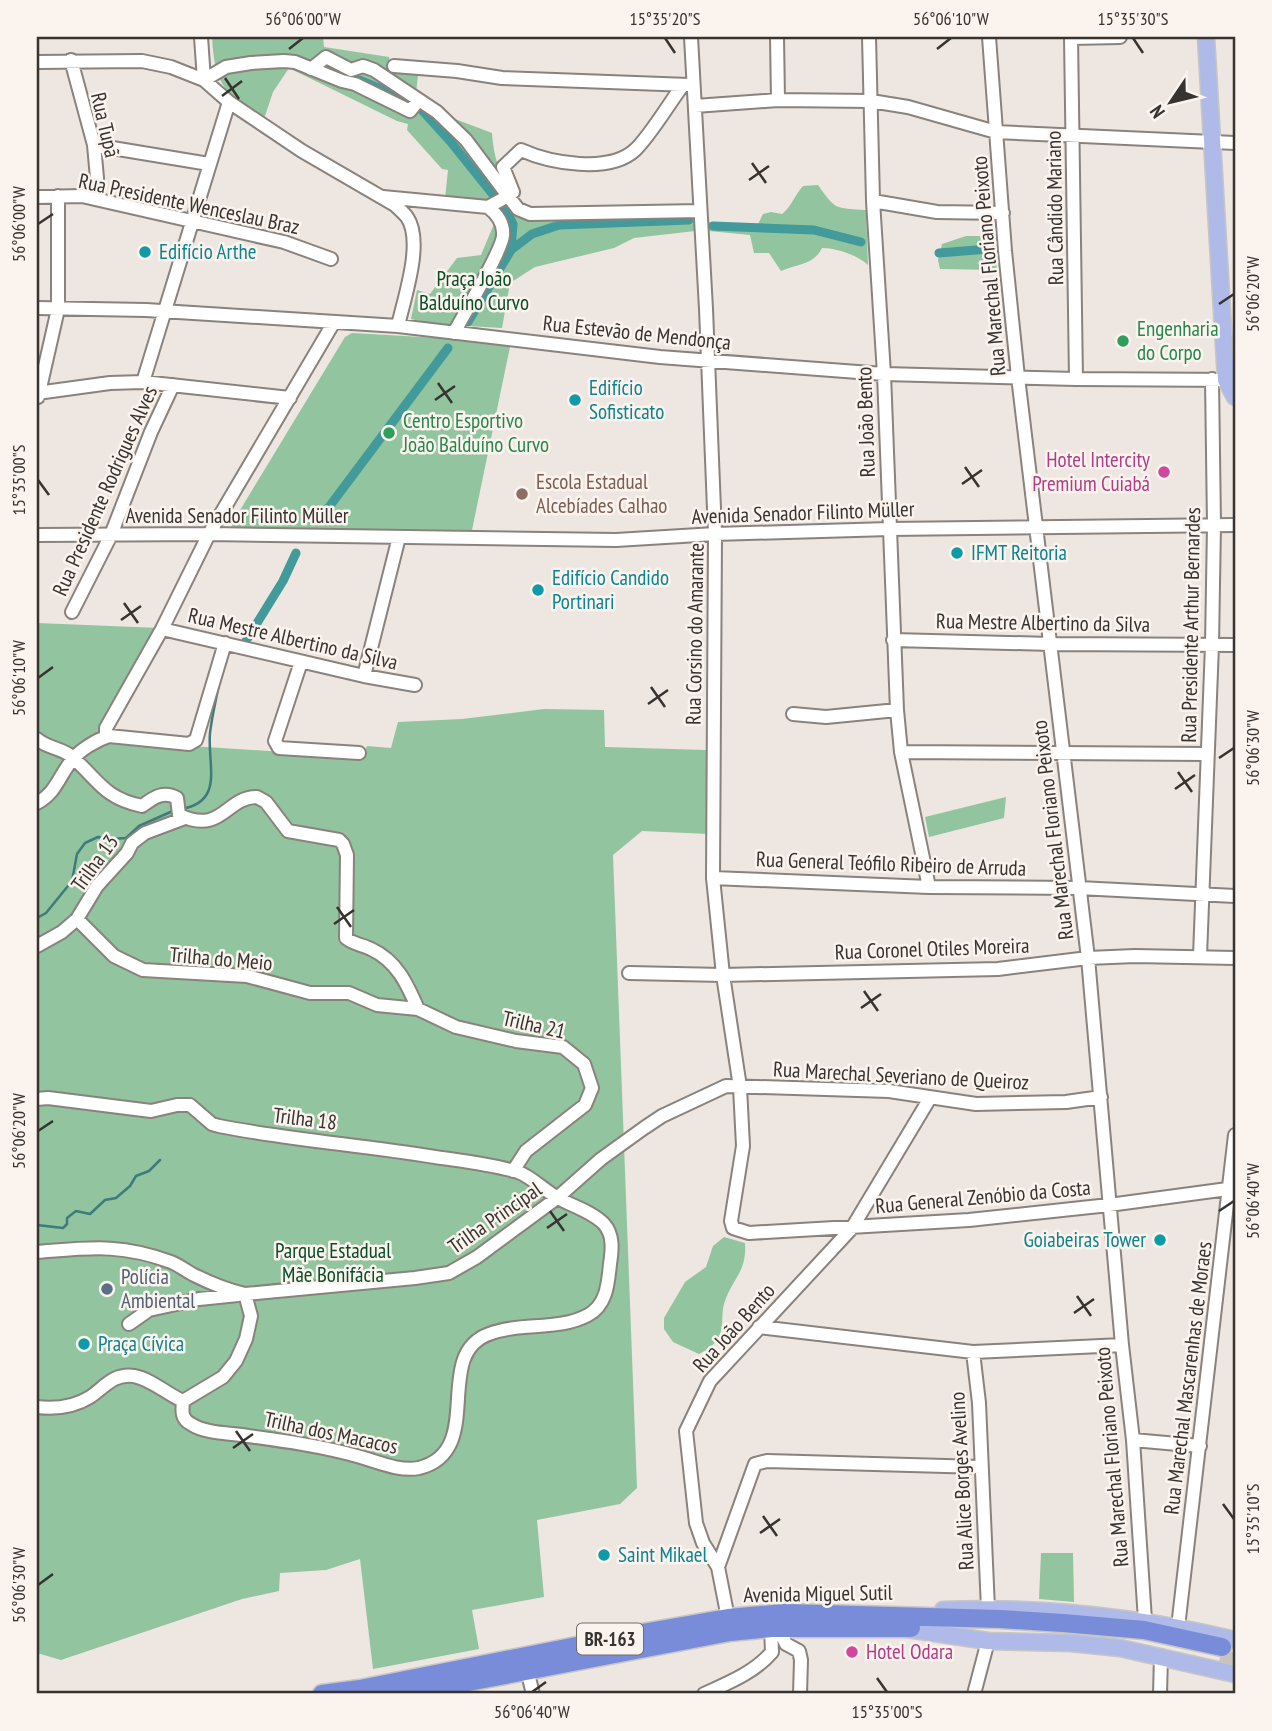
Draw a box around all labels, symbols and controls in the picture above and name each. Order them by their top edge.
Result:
text: 56°06'00"W [265,7,341,30]
text: 15°35'20"S [630,7,701,30]
text: 56°06'10"W [913,7,989,30]
text: 15°35'30"S [1098,7,1169,30]
north arrow [1136,66,1206,136]
street label: Rua Tupã [85,90,126,160]
text: N [1144,101,1170,123]
street label: Rua Cândido Mariano [1040,131,1069,285]
street label: Rua Marechal Floriano Peixoto [965,155,1012,377]
street label: Rua Presidente Wenceslau Braz [76,167,302,240]
text: 56°06'00"W [7,186,30,262]
place label: Edifício Arthe [159,238,256,265]
marker: Edifício Arthe [137,244,153,260]
text: 56°06'20"W [1241,256,1264,332]
park label: Praça João Balduíno Curvo [419,265,529,316]
street label: Rua Estevão de Mendonça [542,309,732,356]
place label: Engenharia do Corpo [1137,315,1219,366]
marker: Engenharia do Corpo [1115,333,1131,349]
street label: Rua João Bento [850,366,881,478]
place label: Edifício Sofisticato [589,374,664,425]
street label: Rua Presidente Rodrigues Alves [46,382,163,600]
marker: Edifício Sofisticato [567,392,583,408]
place label: Centro Esportivo João Balduíno Curvo [402,407,549,458]
marker: Centro Esportivo João Balduíno Curvo [381,425,397,441]
text: 15°35'00"S [7,444,30,515]
place label: Hotel Intercity Premium Cuiabá [1032,446,1150,497]
marker: Hotel Intercity Premium Cuiabá [1156,464,1172,480]
place label: Escola Estadual Alcebíades Calhao [536,468,667,519]
marker: Escola Estadual Alcebíades Calhao [514,486,530,502]
street label: Avenida Senador Filinto Müller [691,495,915,530]
street label: Avenida Senador Filinto Müller [125,502,349,529]
street label: Rua Presidente Arthur Bernardes [1175,507,1206,743]
place label: IFMT Reitoria [971,539,1067,566]
street label: Rua Corsino do Amarante [679,543,710,725]
marker: IFMT Reitoria [949,545,965,561]
place label: Edifício Candido Portinari [552,564,669,615]
marker: Edifício Candido Portinari [530,582,546,598]
street label: Rua Mestre Albertino da Silva [186,601,400,676]
street label: Rua Mestre Albertino da Silva [936,607,1150,638]
text: 56°06'10"W [7,640,30,716]
text: 56°06'30"W [1241,710,1264,786]
street label: Rua Marechal Floriano Peixoto [1026,719,1079,941]
street label: Trilha 13 [65,829,124,896]
street label: Rua General Teófilo Ribeiro de Arruda [756,845,1027,882]
street label: Rua Coronel Otiles Moreira [834,932,1030,965]
street label: Trilha do Meio [168,941,274,976]
street label: Trilha 21 [500,1004,568,1045]
street label: Rua Marechal Severiano de Queiroz [772,1055,1030,1096]
text: 56°06'20"W [7,1093,30,1169]
street label: Trilha 18 [272,1101,338,1136]
text: 56°06'40"W [1241,1163,1264,1239]
street label: Rua General Zenóbio da Costa [874,1174,1092,1219]
street label: Trilha Principal [443,1176,547,1260]
place label: Goiabeiras Tower [1023,1226,1146,1253]
marker: Goiabeiras Tower [1152,1232,1168,1248]
park label: Parque Estadual Mãe Bonifácia [275,1237,391,1288]
street label: Rua Marechal Mascarenhas de Moraes [1157,1240,1218,1516]
place label: Polícia Ambiental [121,1263,195,1314]
street label: Rua João Bento [687,1278,781,1378]
marker: Polícia Ambiental [99,1281,115,1297]
place label: Praça Cívica [98,1330,184,1357]
marker: Praça Cívica [76,1336,92,1352]
street label: Rua Marechal Floriano Peixoto [1088,1346,1135,1568]
street label: Rua Alice Borges Avelino [943,1391,980,1571]
street label: Trilha dos Macacos [262,1405,400,1460]
text: 15°35'10"S [1241,1483,1264,1554]
place label: Saint Mikael [618,1541,708,1568]
text: 56°06'30"W [7,1547,30,1623]
marker: Saint Mikael [596,1547,612,1563]
street label: Avenida Miguel Sutil [743,1579,893,1608]
road number: BR-163 [577,1624,643,1654]
place label: Hotel Odara [866,1638,953,1665]
marker: Hotel Odara [844,1644,860,1660]
text: 56°06'40"W [494,1700,570,1723]
text: 15°35'00"S [852,1700,923,1723]

